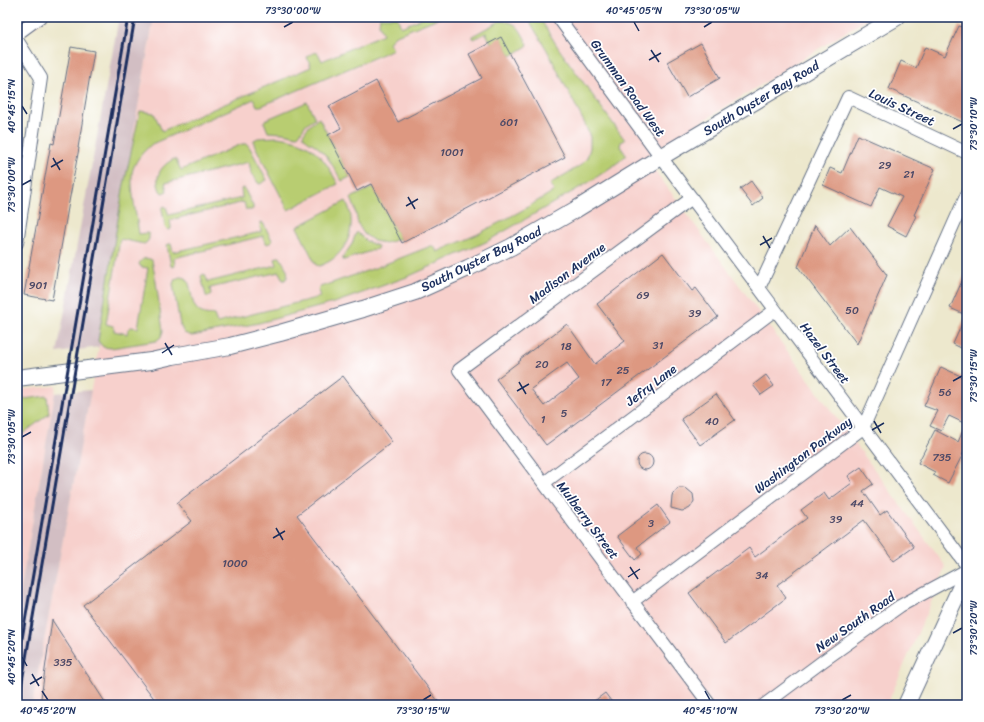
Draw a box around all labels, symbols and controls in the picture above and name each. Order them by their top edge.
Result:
text: 73°30'00"W [265,2,321,20]
text: 40°45'05"N [606,2,662,20]
text: 73°30'05"W [684,2,740,20]
street label: Grumman Road West [585,34,672,142]
street label: South Oyster Bay Road [698,53,825,142]
text: 40°45'15"N [3,79,21,133]
street label: Louis Street [865,82,939,133]
text: 73°30'10"W [965,97,983,151]
house number: 601 [500,113,518,132]
house number: 1001 [440,143,464,162]
house number: 29 [878,156,892,175]
text: 73°30'00"W [3,157,21,213]
house number: 21 [903,165,915,184]
street label: South Oyster Bay Road [416,219,547,298]
street label: Madison Avenue [523,236,611,310]
house number: 901 [29,276,47,295]
house number: 69 [636,286,650,305]
house number: 50 [845,301,859,320]
house number: 39 [689,304,702,323]
street label: Hazel Street [794,317,856,389]
house number: 31 [653,336,664,355]
house number: 18 [560,337,572,356]
text: 73°30'15"W [965,349,983,403]
house number: 20 [535,355,549,374]
street label: Jefry Lane [619,358,682,413]
house number: 25 [616,361,630,380]
house number: 17 [601,373,612,392]
house number: 56 [939,383,951,402]
house number: 5 [561,404,568,423]
text: 73°30'05"W [3,409,21,465]
house number: 1 [541,410,546,429]
street label: Washington Parkway [749,410,857,500]
house number: 40 [705,412,719,431]
house number: 735 [932,448,952,467]
street label: Mulberry Street [551,476,625,564]
house number: 44 [850,494,864,513]
house number: 39 [830,510,843,529]
house number: 3 [648,514,654,533]
house number: 1000 [222,554,248,573]
house number: 34 [756,566,769,585]
street label: New South Road [810,585,901,658]
text: 73°30'20"W [965,600,983,655]
text: 40°45'20"N [3,629,21,685]
house number: 335 [54,653,73,672]
text: 40°45'20"N [20,702,76,720]
text: 73°30'15"W [396,702,450,720]
text: 40°45'10"N [683,702,737,720]
text: 73°30'20"W [815,702,870,720]

